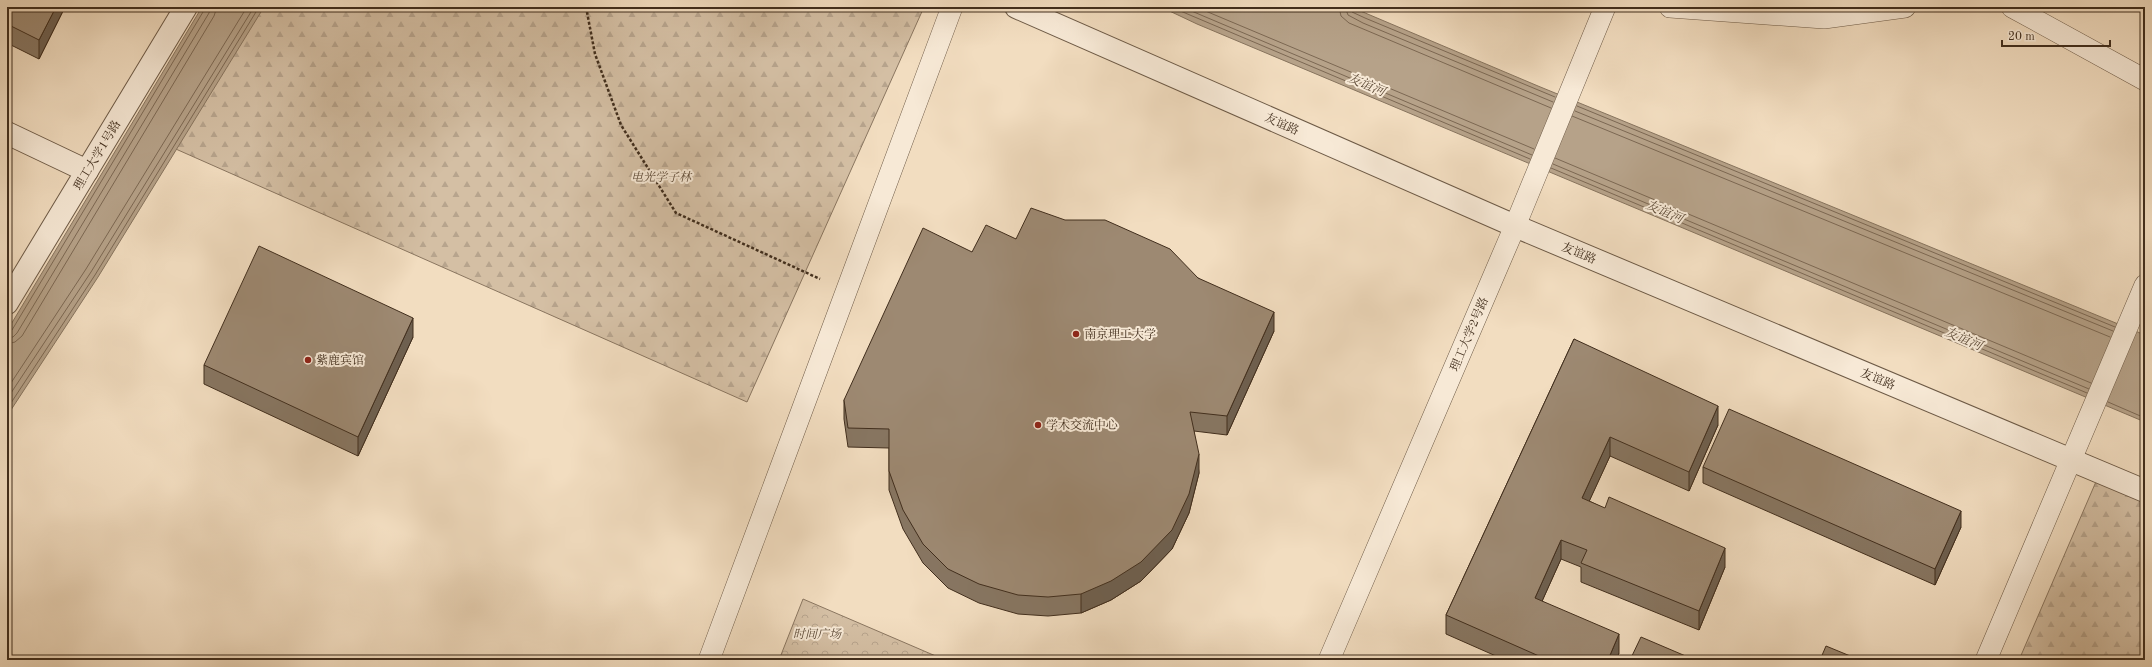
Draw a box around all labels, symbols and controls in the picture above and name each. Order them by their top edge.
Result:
scale bar [2002,22,2110,48]
text: 20 m [2008,31,2035,43]
water label: 友谊河 [1346,71,1389,100]
street label: 友谊路 [1263,110,1301,138]
street label: 理工大学1号路 [71,118,123,192]
park label: 电光学子林 [631,170,693,184]
water label: 友谊河 [1644,198,1687,227]
street label: 友谊路 [1560,240,1598,266]
street label: 理工大学2号路 [1447,295,1491,373]
water label: 友谊河 [1943,325,1986,354]
place label: 南京理工大学 [1084,327,1156,341]
marker: 南京理工大学 [1071,329,1081,339]
place label: 紫鹿宾馆 [316,353,364,367]
marker: 紫鹿宾馆 [303,355,313,365]
street label: 友谊路 [1859,366,1897,392]
place label: 学术交流中心 [1046,418,1118,432]
marker: 学术交流中心 [1033,420,1043,430]
park label: 时间广场 [793,627,842,641]

